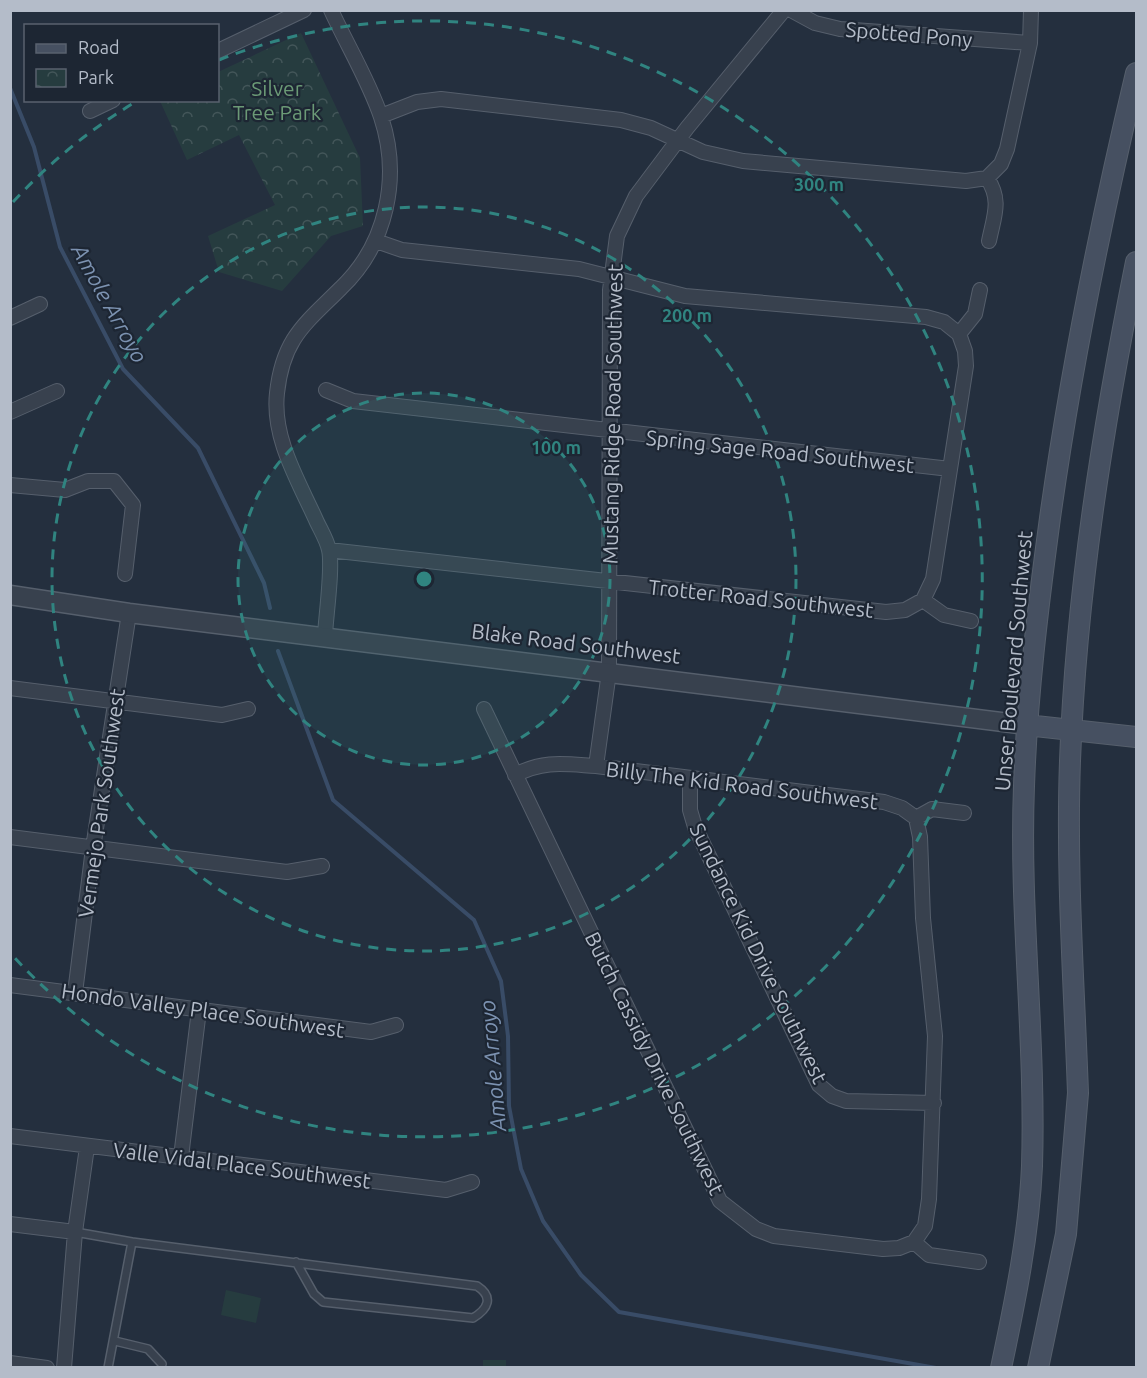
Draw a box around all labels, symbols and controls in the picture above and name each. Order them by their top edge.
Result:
street label: Spotted Pony [845,16,973,52]
legend [24,24,219,102]
text: Road [78,37,120,57]
text: Park [78,67,114,87]
park label: Silver Tree Park [233,76,322,124]
text: 300 m [794,174,844,194]
water label: Amole Arroyo [67,239,153,367]
street label: Mustang Ridge Road Southwest [597,264,627,564]
text: 200 m [662,305,712,325]
street label: Spring Sage Road Southwest [645,425,915,477]
text: 100 m [531,437,581,457]
street label: Unser Boulevard Southwest [990,530,1036,792]
centre of rings [414,569,434,589]
street label: Trotter Road Southwest [647,574,875,622]
street label: Blake Road Southwest [470,618,682,668]
street label: Vermejo Park Southwest [73,687,129,919]
street label: Billy The Kid Road Southwest [605,756,879,814]
street label: Sundance Kid Drive Southwest [685,819,833,1087]
street label: Butch Cassidy Drive Southwest [581,928,729,1198]
street label: Hondo Valley Place Southwest [60,978,346,1042]
water label: Amole Arroyo [474,999,510,1134]
street label: Valle Vidal Place Southwest [112,1137,372,1193]

